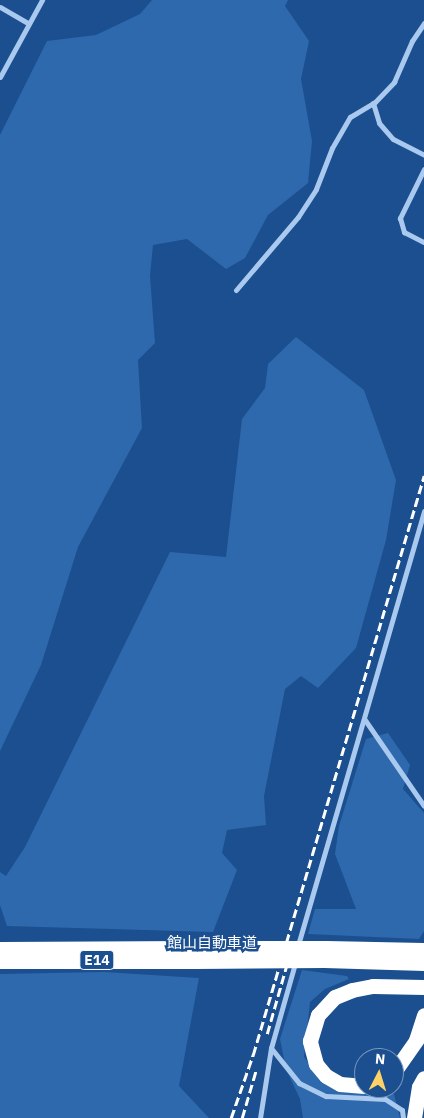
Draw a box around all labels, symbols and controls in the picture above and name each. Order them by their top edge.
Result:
street label: 館山自動車道 [167,934,257,952]
road number: E14 [78,948,116,972]
north arrow [354,1048,404,1098]
text: N [374,1050,386,1068]

